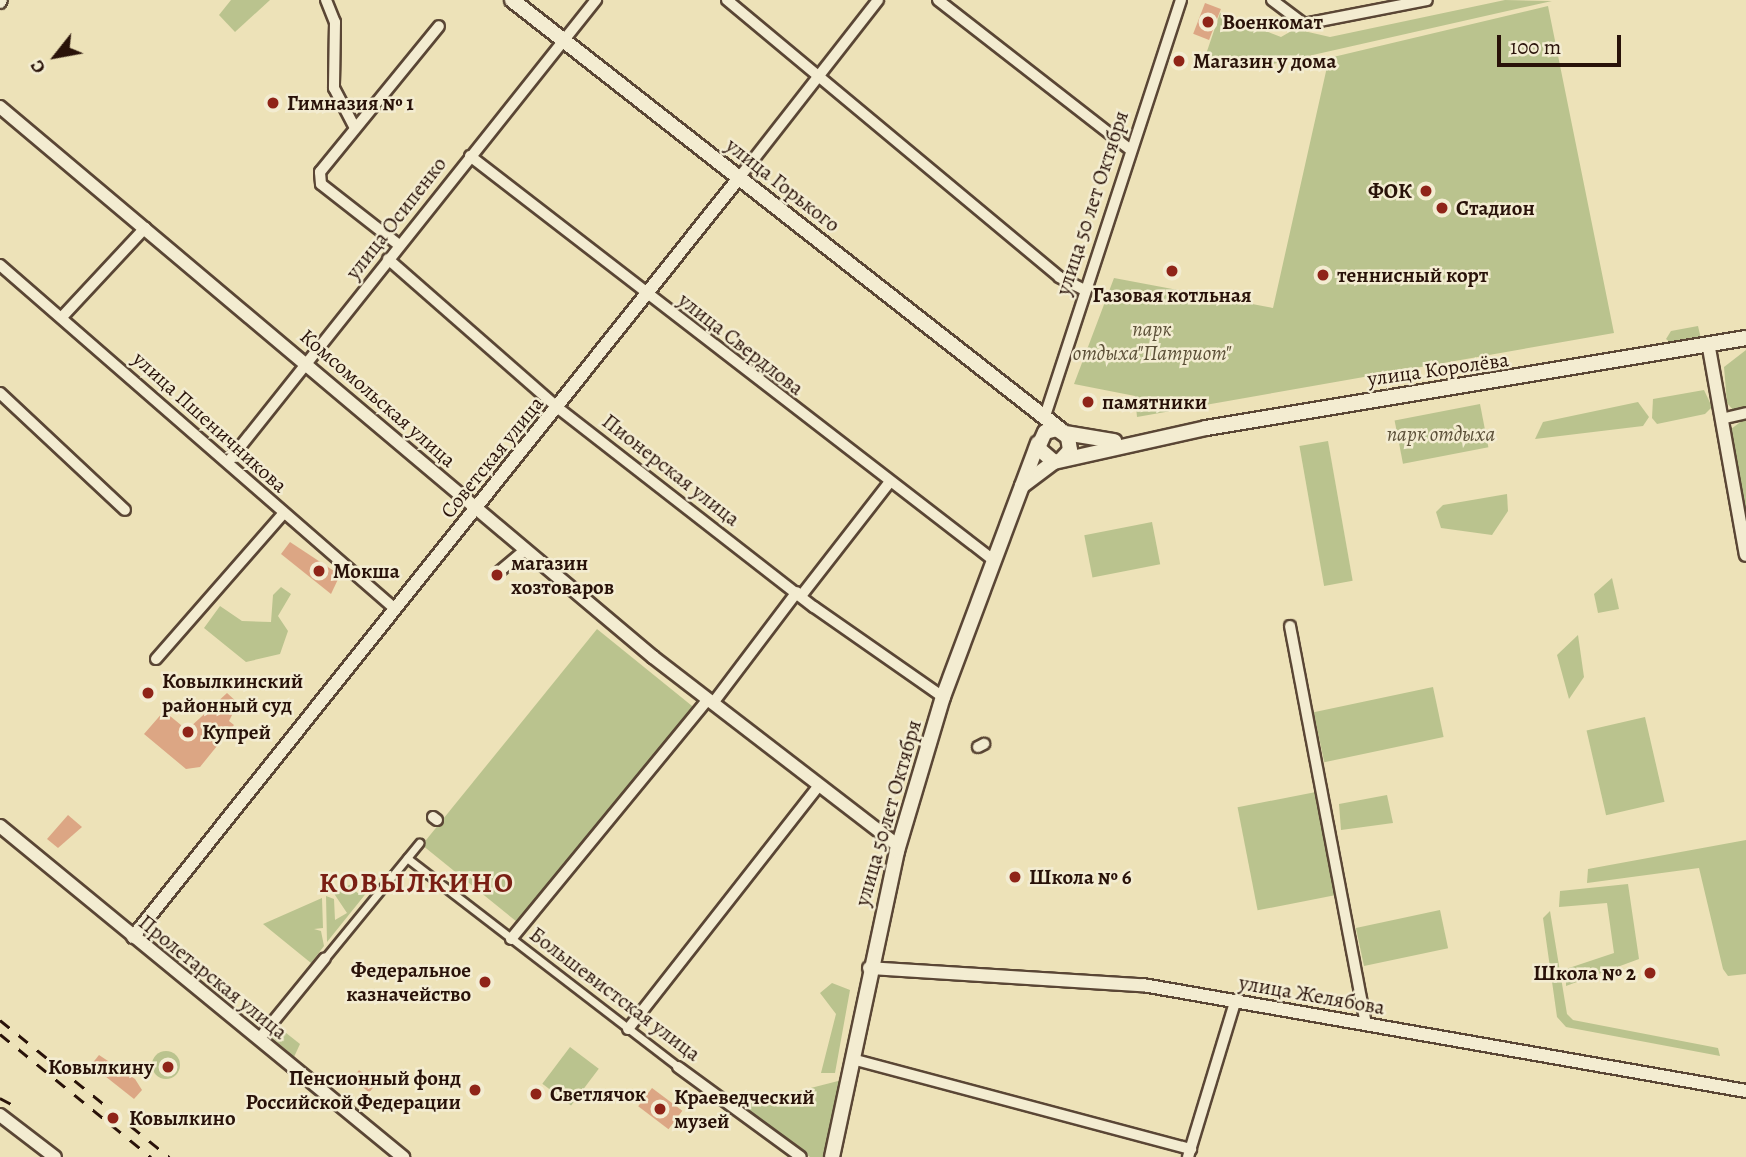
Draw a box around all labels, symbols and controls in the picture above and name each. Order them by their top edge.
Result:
place label: Военкомат [1222,9,1323,35]
marker: Военкомат [1200,14,1216,30]
north arrow [21,21,91,91]
scale bar [1501,21,1625,65]
text: 100 m [1510,33,1561,61]
place label: Магазин у дома [1193,48,1337,74]
marker: Магазин у дома [1171,53,1187,69]
text: С [24,55,52,79]
place label: Гимназия № 1 [287,90,414,116]
marker: Гимназия № 1 [265,95,281,111]
street label: улица 50 лет Октября [1050,108,1134,298]
street label: улица Горького [721,133,845,237]
street label: улица Осипенко [340,152,452,284]
place label: ФОК [1368,178,1412,204]
marker: ФОК [1418,183,1434,199]
place label: Стадион [1456,195,1535,221]
marker: Стадион [1434,200,1450,216]
place label: теннисный корт [1337,262,1488,288]
marker: Газовая котльная [1164,263,1180,279]
marker: теннисный корт [1315,267,1331,283]
place label: Газовая котльная [1092,282,1252,308]
street label: улица Свердлова [673,287,809,401]
park label: парк отдыха"Патриот" [1073,316,1231,366]
street label: Комсомольская улица [295,323,461,473]
street label: улица Пшеничникова [128,346,292,498]
street label: улица Королёва [1366,347,1510,391]
place label: памятники [1102,389,1207,415]
street label: Советская улица [435,391,549,523]
marker: памятники [1080,394,1096,410]
street label: Пионерская улица [597,408,745,532]
park label: парк отдыха [1387,421,1495,447]
place label: магазин хозтоваров [511,550,614,600]
place label: Мокша [333,558,400,584]
marker: Мокша [311,563,327,579]
marker: магазин хозтоваров [489,567,505,583]
place label: Ковылкинский районный суд [162,668,303,718]
marker: Ковылкинский районный суд [140,685,156,701]
street label: улица 50 лет Октября [849,717,927,909]
place label: Купрей [202,719,271,745]
marker: Купрей [180,724,196,740]
place label: Школа № 6 [1029,864,1131,890]
district label: КОВЫЛКИНО [320,866,514,900]
marker: Школа № 6 [1007,869,1023,885]
street label: Пролетарская улица [134,909,292,1045]
street label: Большевистская улица [525,922,705,1066]
place label: Федеральное казначейство [346,957,471,1007]
place label: Школа № 2 [1533,960,1636,986]
marker: Школа № 2 [1642,965,1658,981]
street label: улица Желябова [1237,970,1387,1020]
marker: Федеральное казначейство [477,974,493,990]
place label: Ковылкину [48,1054,154,1080]
marker: Ковылкину [160,1059,176,1075]
place label: Пенсионный фонд Российской Федерации [245,1065,461,1115]
place label: Светлячок [550,1081,646,1107]
marker: Пенсионный фонд Российской Федерации [467,1082,483,1098]
place label: Краеведческий музей [674,1084,815,1134]
marker: Светлячок [528,1086,544,1102]
marker: Краеведческий музей [652,1101,668,1117]
place label: Ковылкино [129,1105,236,1131]
marker: Ковылкино [103,1108,123,1128]

